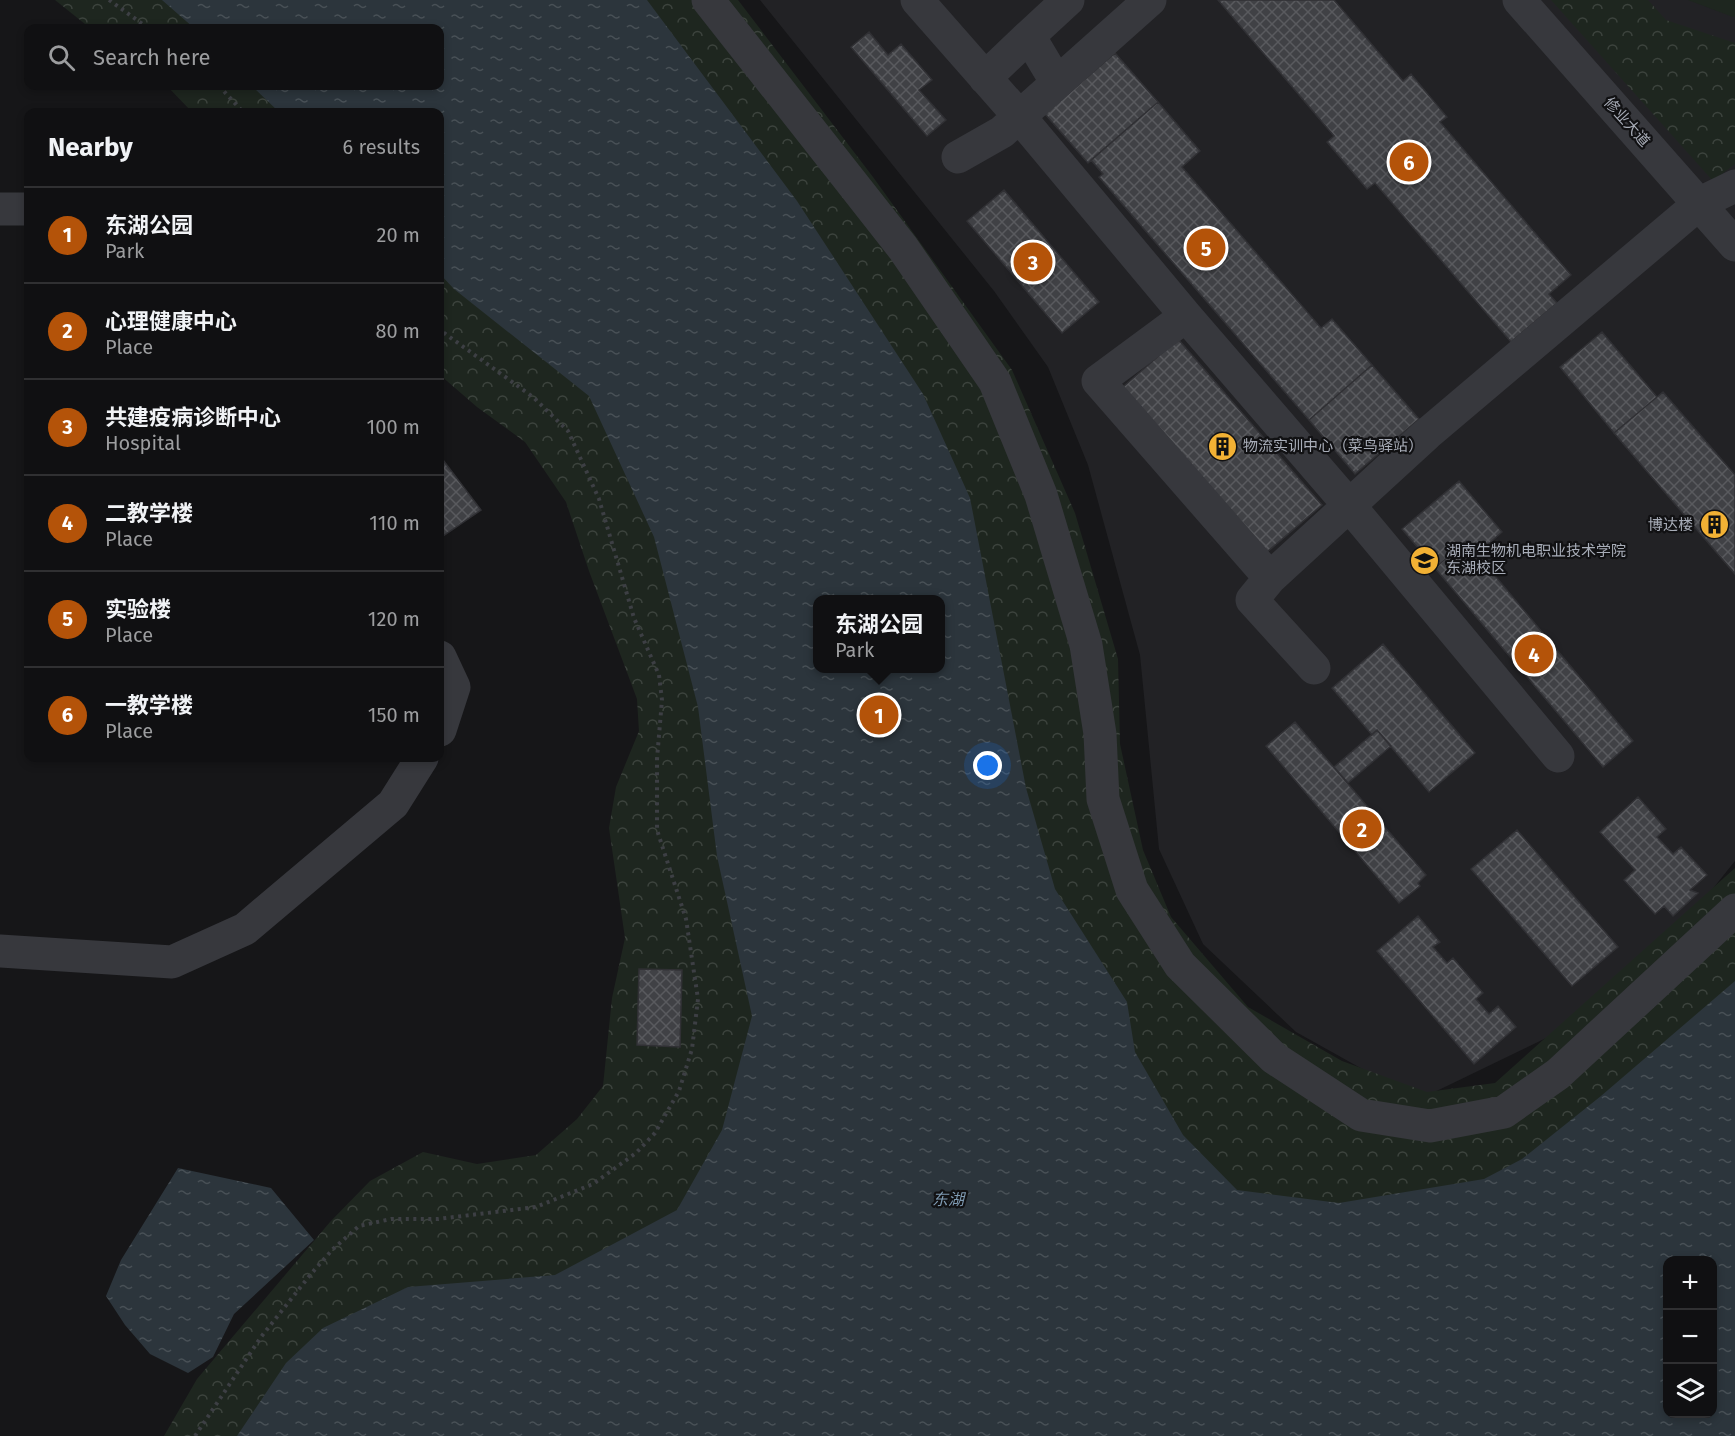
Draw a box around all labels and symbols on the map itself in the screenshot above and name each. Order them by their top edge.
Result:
street label: 修业大道 [1600,94,1654,150]
pin: 6 [1390,140,1428,184]
pin: 5 [1186,226,1226,270]
pin: 3 [1014,240,1052,284]
building icon: 物流实训中心（菜鸟驿站） [1206,430,1238,462]
place label: 物流实训中心（菜鸟驿站） [1243,437,1423,455]
building icon: 博达楼 [1698,509,1730,541]
place label: 博达楼 [1648,516,1693,534]
place label: 湖南生物机电职业技术学院 东湖校区 [1446,542,1626,577]
school or university icon: 湖南生物机电职业技术学院 东湖校区 [1409,544,1441,576]
pin: 4 [1514,632,1553,676]
pin: 1 [860,692,898,738]
your location [973,751,1002,780]
pin: 2 [1342,806,1382,852]
water label: 东湖 [932,1190,967,1209]

